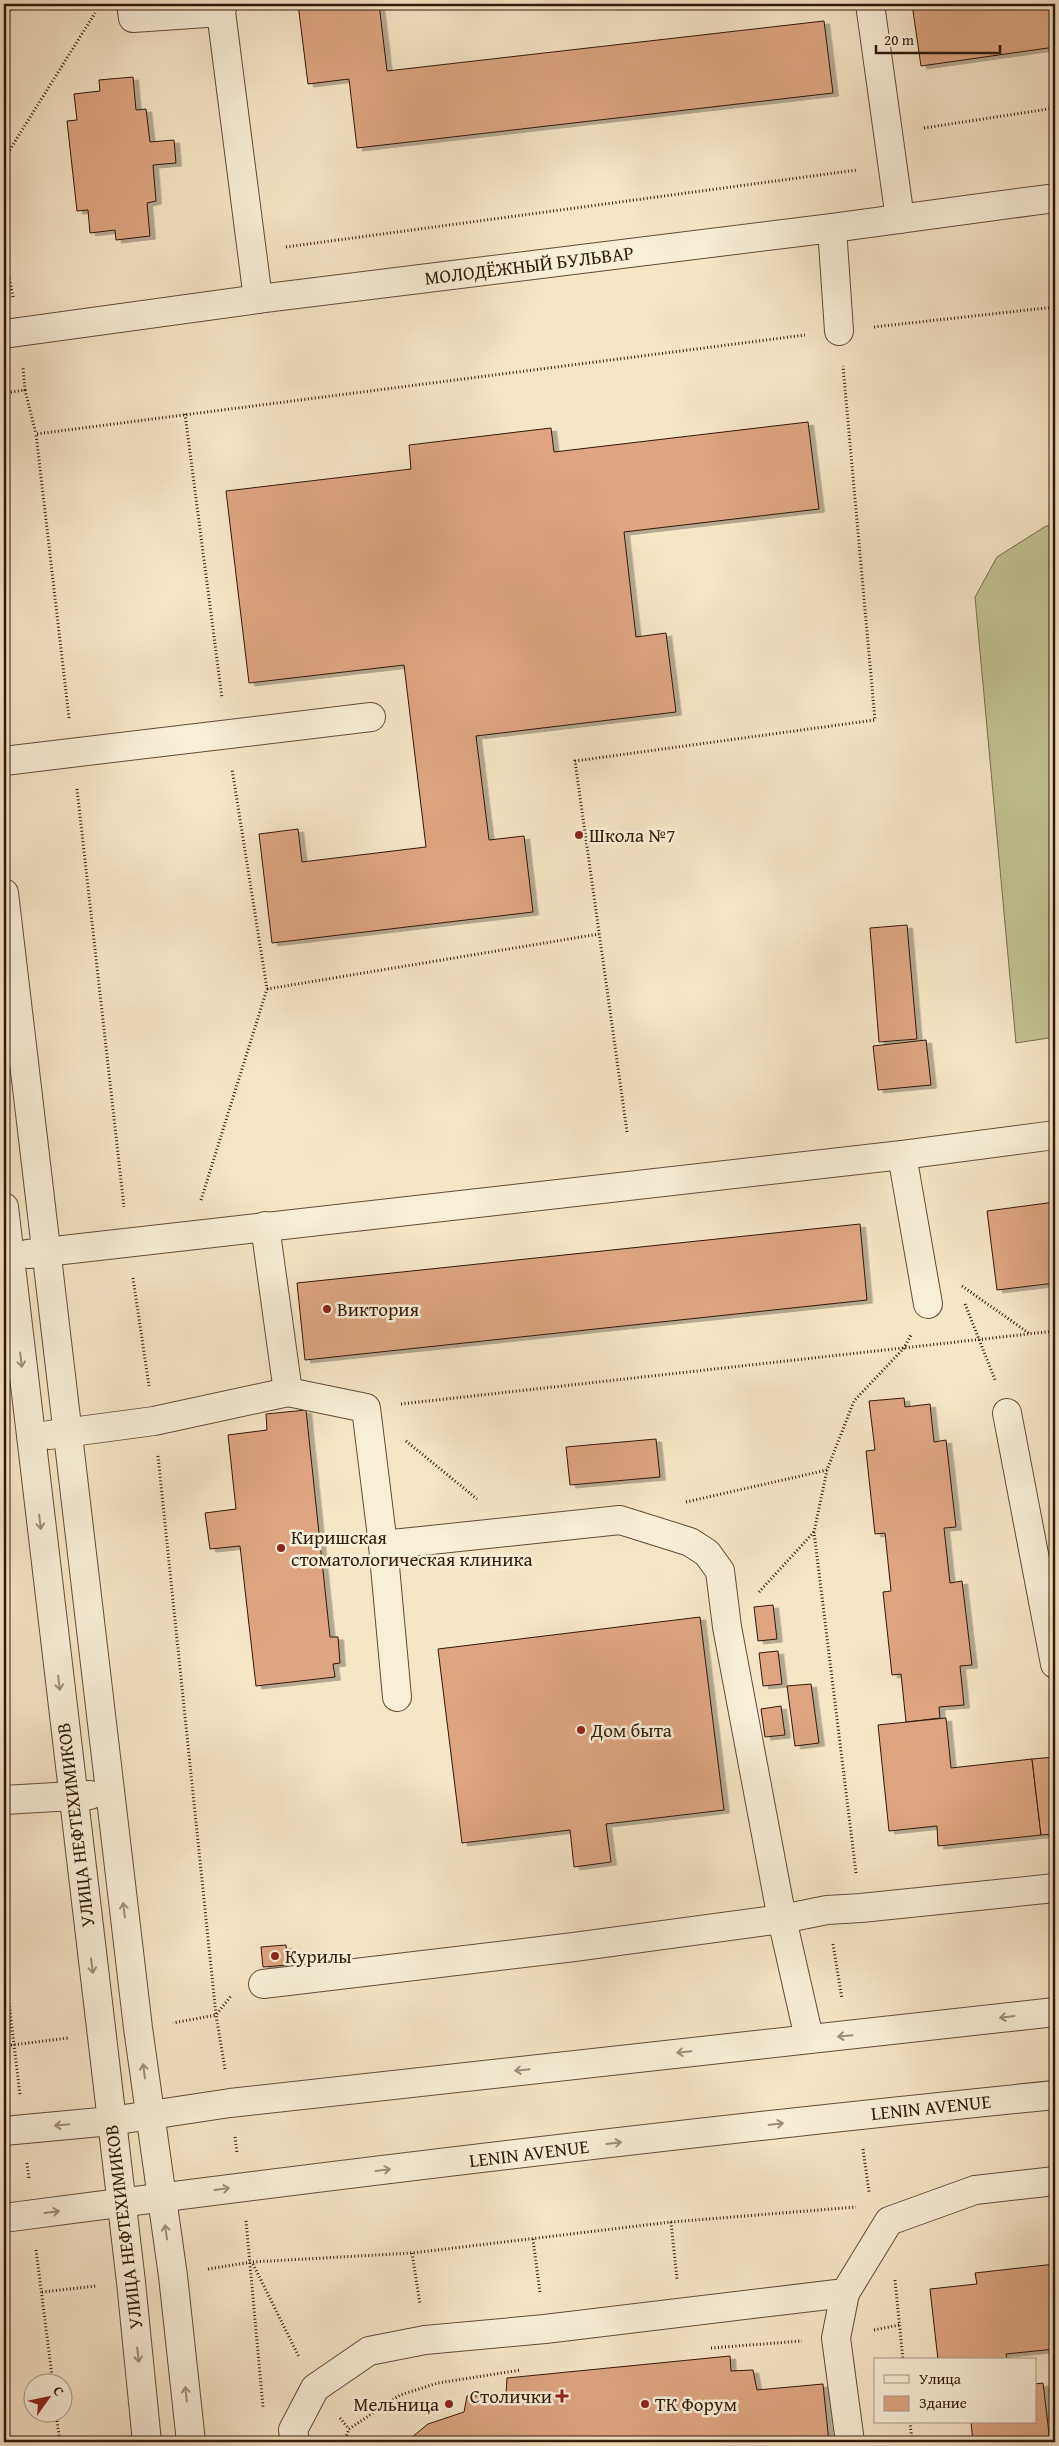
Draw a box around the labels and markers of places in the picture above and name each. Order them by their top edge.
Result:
place label: Школа №7 [589,821,675,849]
marker: Школа №7 [573,829,585,841]
place label: Виктория [337,1295,419,1323]
marker: Виктория [321,1303,333,1315]
place label: Киришская стоматологическая клиника [291,1523,533,1573]
marker: Киришская стоматологическая клиника [275,1542,287,1554]
place label: Дом быта [590,1716,672,1744]
marker: Дом быта [575,1724,587,1736]
place label: Курилы [285,1942,352,1970]
marker: Курилы [269,1950,281,1962]
place label: Столички [470,2382,552,2410]
place label: Мельница [354,2390,439,2418]
marker: Столички [556,2390,568,2402]
place label: ТК Форум [655,2390,737,2418]
marker: Мельница [443,2398,455,2410]
marker: ТК Форум [639,2398,651,2410]

